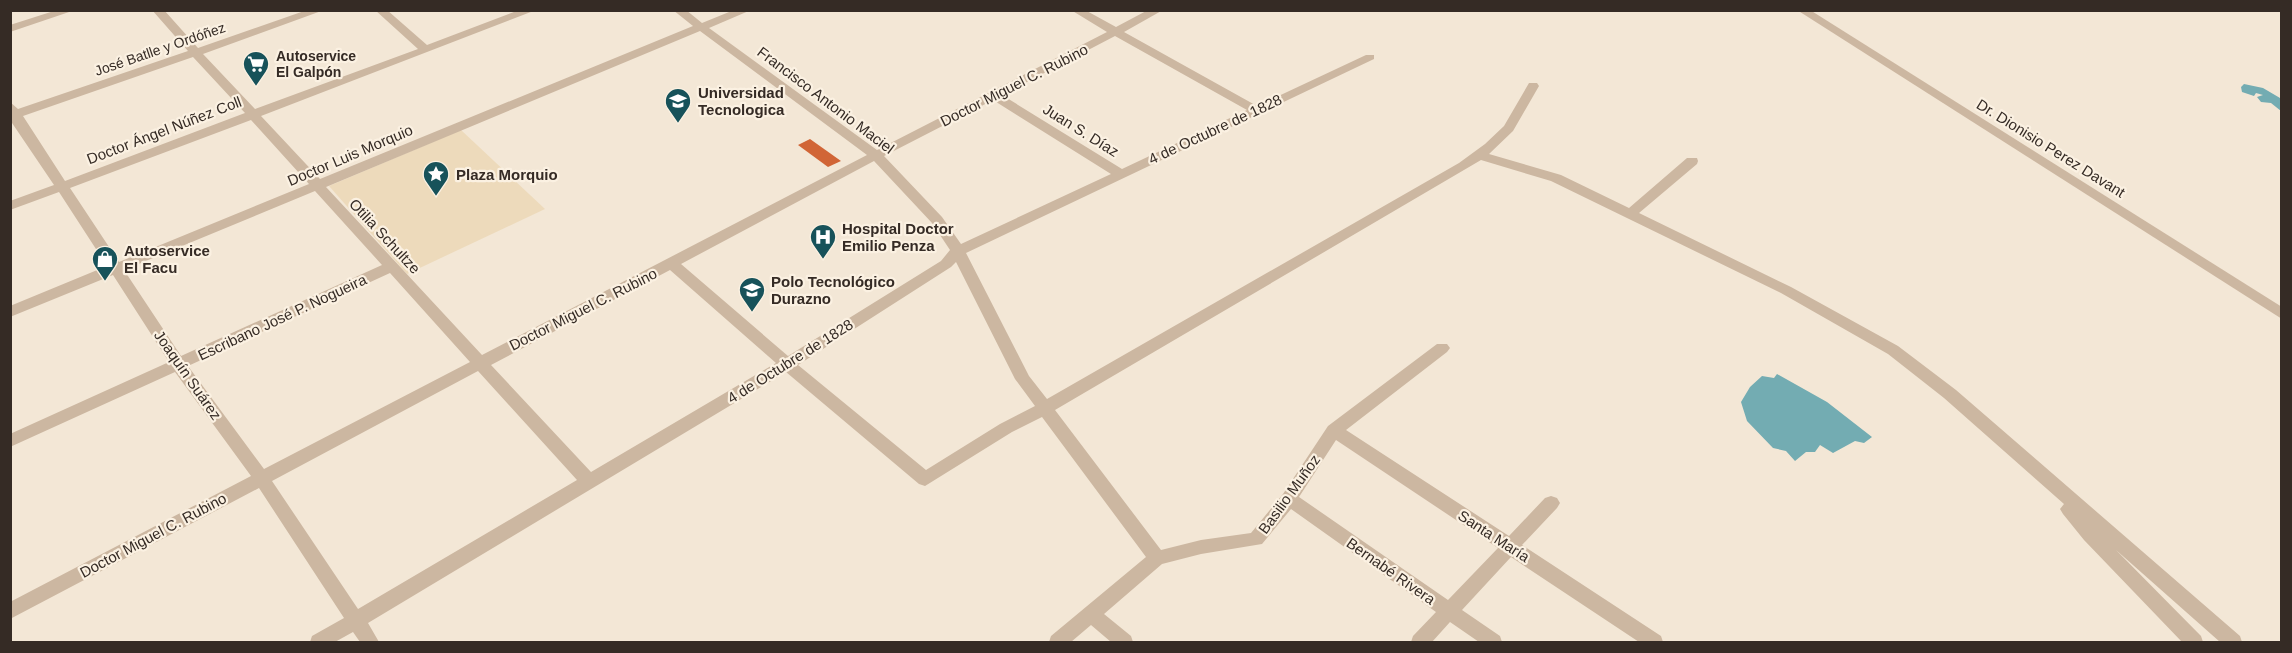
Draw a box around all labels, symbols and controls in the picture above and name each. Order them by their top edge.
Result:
street label: José Batlle y Ordóñez [93,19,227,79]
street label: Doctor Miguel C. Rubino [937,40,1091,130]
street label: Francisco Antonio Maciel [754,43,898,157]
place label: Autoservice El Galpón [276,48,356,80]
supermarket icon: Autoservice El Galpón [241,49,271,87]
place label: Universidad Tecnologica [698,84,785,118]
school or university icon: Universidad Tecnologica [663,86,693,124]
street label: 4 de Octubre de 1828 [1146,91,1284,167]
street label: Doctor Ángel Núñez Coll [84,93,244,167]
street label: Dr. Dionisio Perez Davant [1974,95,2129,201]
street label: Juan S. Díaz [1040,100,1122,160]
street label: Doctor Luis Morquio [285,121,415,189]
place icon: Plaza Morquio [421,159,451,197]
place label: Plaza Morquio [456,166,558,183]
street label: Otilia Schultze [346,195,424,277]
place label: Hospital Doctor Emilio Penza [842,220,954,254]
hospital icon: Hospital Doctor Emilio Penza [808,222,838,260]
place label: Autoservice El Facu [124,242,210,276]
shop icon: Autoservice El Facu [90,244,120,282]
street label: Doctor Miguel C. Rubino [506,264,660,354]
street label: Escribano José P. Nogueira [195,270,370,364]
place label: Polo Tecnológico Durazno [771,273,895,307]
school or university icon: Polo Tecnológico Durazno [737,275,767,313]
street label: 4 de Octubre de 1828 [724,315,856,407]
street label: Joaquín Suárez [151,327,225,423]
street label: Basilio Muñoz [1255,451,1323,537]
street label: Doctor Miguel C. Rubino [77,489,229,581]
street label: Santa María [1455,507,1533,566]
street label: Bernabé Rivera [1343,534,1439,608]

